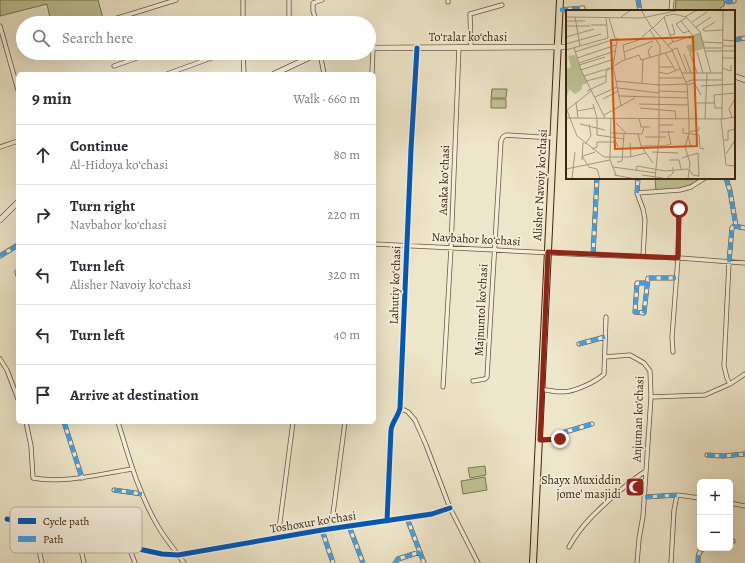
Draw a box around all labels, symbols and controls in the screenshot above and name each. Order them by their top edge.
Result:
inset map [566,10,735,179]
search box [16,16,376,60]
icon: search [30,27,52,49]
text: Search here [62,28,133,48]
street label: Toʻralar koʻchasi [429,29,507,45]
text: 9 min [32,87,72,110]
text: Walk · 660 m [293,90,360,107]
street label: Alisher Navoiy koʻchasi [529,129,551,242]
text: Continue [70,136,128,156]
icon: ahead [32,144,54,166]
street label: Asaka koʻchasi [435,145,453,216]
text: 80 m [333,146,360,163]
text: Al-Hidoya koʻchasi [70,156,168,173]
text: Turn right [70,196,135,216]
route start [670,200,688,218]
icon: right [32,204,54,226]
text: 220 m [327,206,360,223]
text: Navbahor koʻchasi [70,216,167,233]
street label: Navbahor koʻchasi [431,229,521,249]
street label: Lahutiy koʻchasi [386,245,404,325]
text: Turn left [70,256,125,276]
street label: Majnuntol koʻchasi [471,263,491,357]
icon: left [32,264,54,286]
text: 320 m [328,266,360,283]
text: Alisher Navoiy koʻchasi [70,276,191,293]
icon: left [32,324,54,346]
text: Turn left [70,325,125,345]
text: 40 m [334,326,360,343]
street label: Anjuman koʻchasi [628,376,648,463]
icon: arrive [32,384,54,406]
text: Arrive at destination [70,385,199,405]
route end [551,430,569,448]
place label: Shayx Muxiddin jome' masjidi [541,472,621,502]
mosque icon: Shayx Muxiddin jome' masjidi [624,476,646,498]
map controls [697,479,733,551]
button: + [697,479,733,515]
legend [10,507,142,553]
street label: Toshoxur koʻchasi [269,507,357,537]
text: Cycle path [43,514,90,529]
button: − [697,515,733,551]
text: Path [43,532,64,547]

